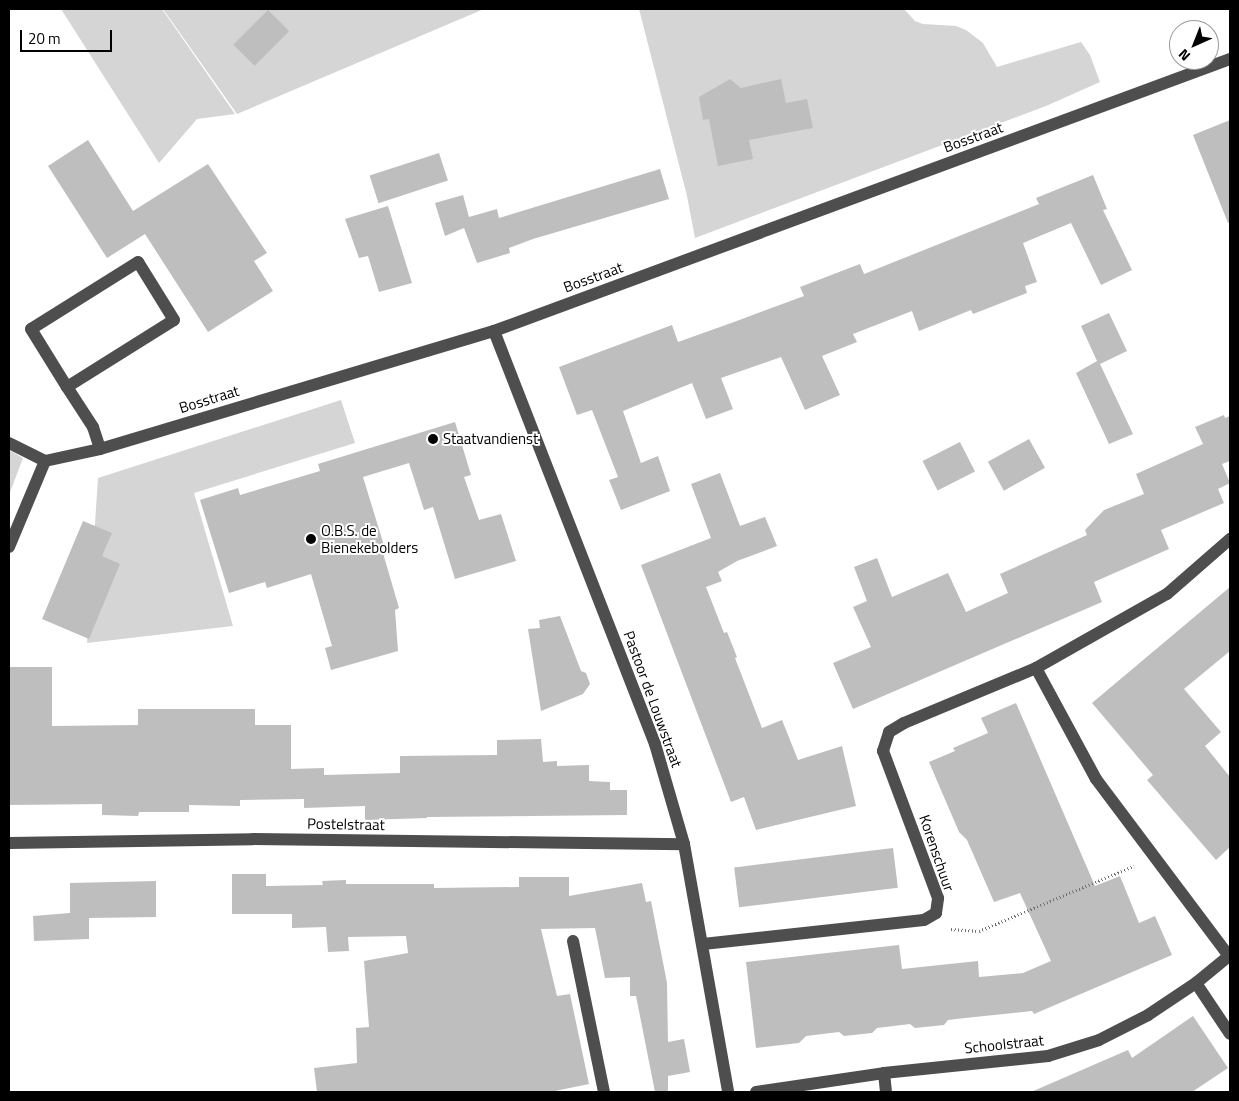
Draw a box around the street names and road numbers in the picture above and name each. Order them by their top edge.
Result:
street label: Bosstraat [941,118,1005,156]
street label: Bosstraat [561,258,625,296]
street label: Bosstraat [177,381,241,417]
street label: Pastoor de Louwstraat [620,628,686,770]
street label: Korenschuur [916,812,958,894]
street label: Postelstraat [307,814,385,834]
street label: Schoolstraat [963,1031,1045,1057]

